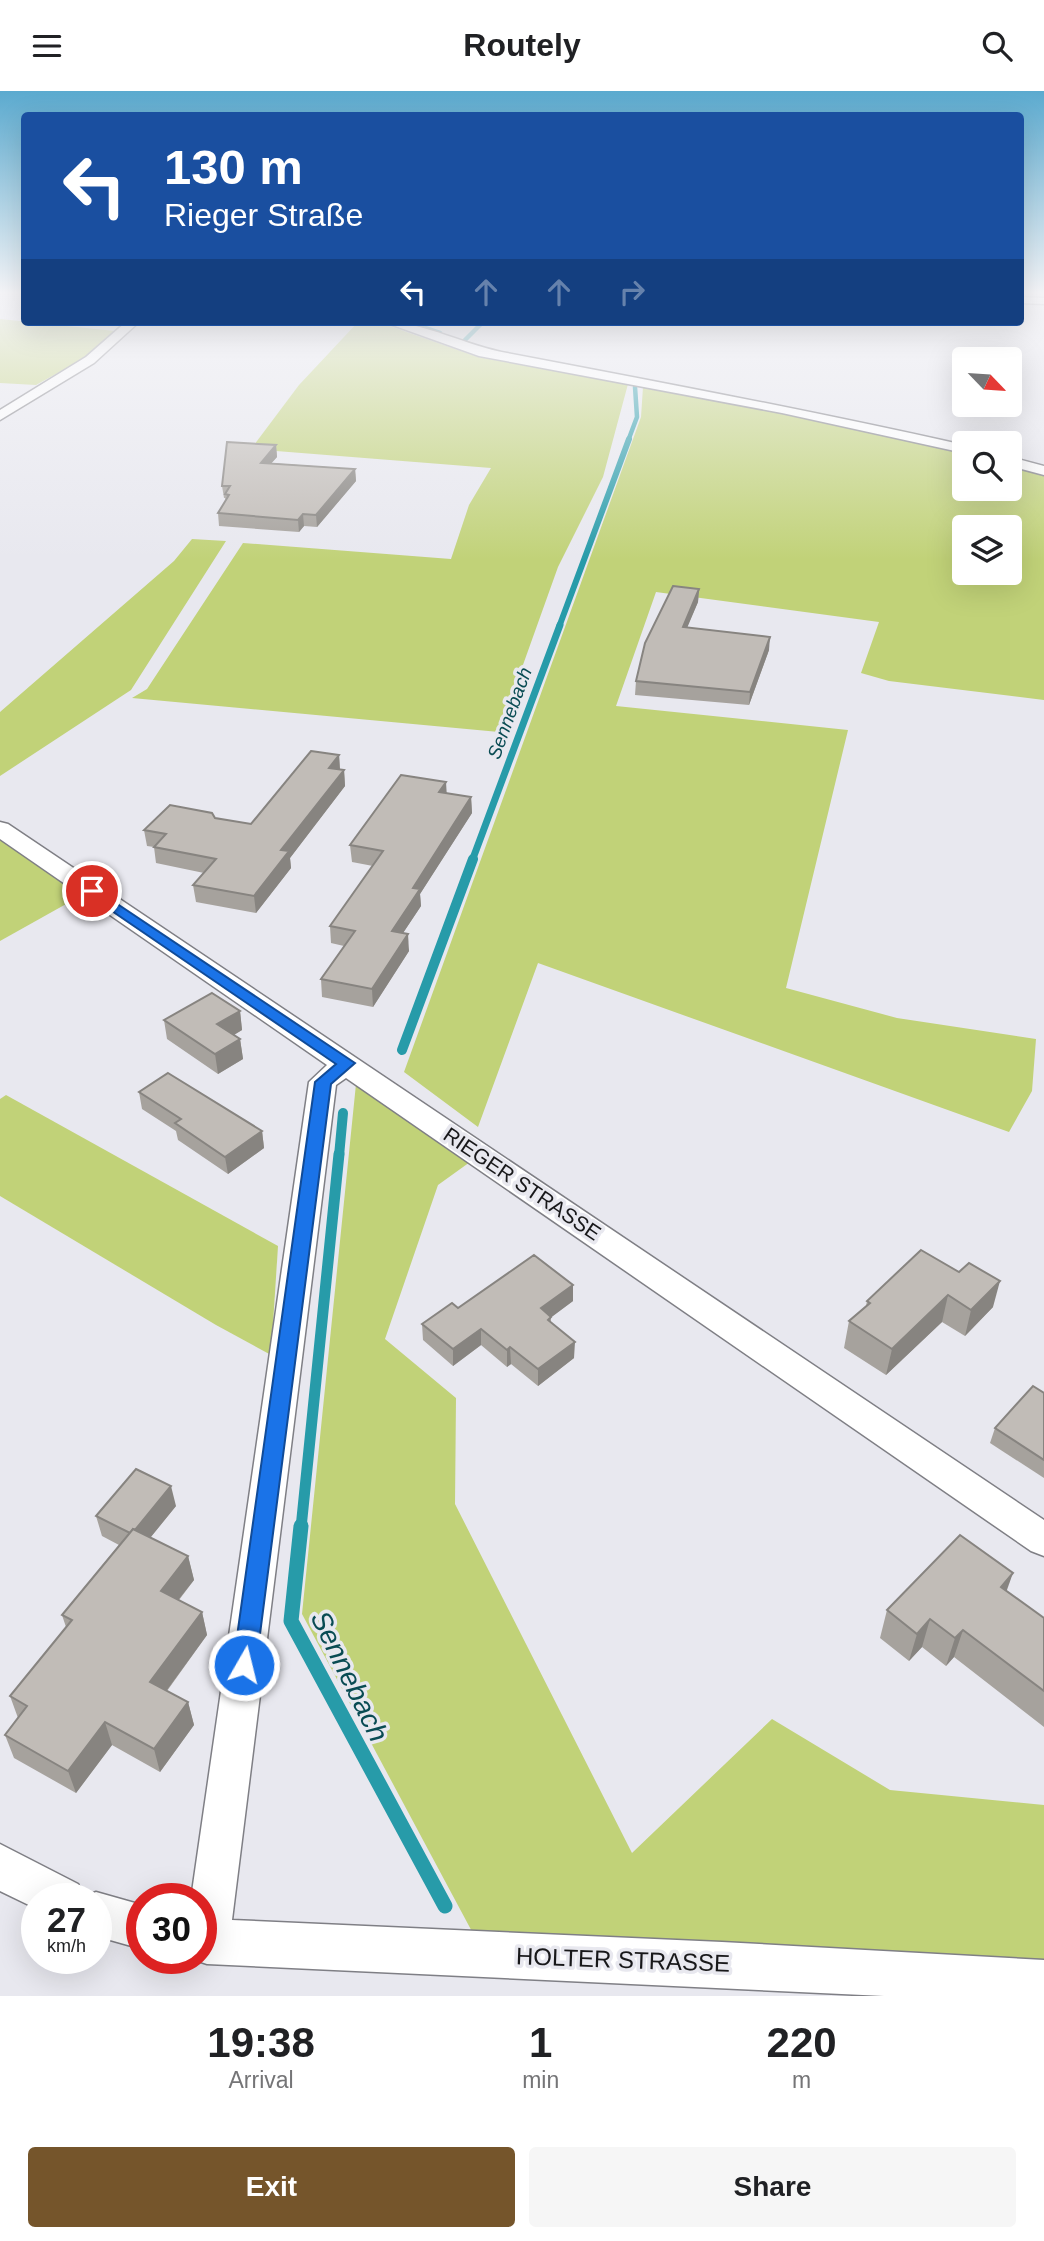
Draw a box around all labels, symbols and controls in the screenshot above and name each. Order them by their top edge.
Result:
icon: menu [28,27,66,65]
text: Routely [463,27,581,63]
icon: search [978,27,1016,65]
icon: left [49,140,140,231]
text: 130 m [164,140,303,194]
text: Rieger Straße [164,197,363,233]
icon: left [394,273,432,311]
icon: ahead [467,273,505,311]
icon: ahead [540,273,578,311]
icon: right [613,273,651,311]
north arrow [952,347,1022,417]
map controls [952,347,1022,585]
button: search [952,431,1022,501]
button: layers [952,515,1022,585]
water label: Sennebach [483,664,536,762]
pin [62,861,122,921]
icon: arrive [73,872,111,910]
street label: RIEGER STRASSE [439,1122,605,1245]
water label: Sennebach [305,1606,395,1747]
position arrow [207,1628,281,1702]
speed limit sign: 30 [126,1883,217,1974]
text: 27 [47,1900,86,1939]
text: km/h [47,1936,86,1956]
street label: HOLTER STRASSE [515,1942,731,1977]
text: 19:38 [207,2019,315,2066]
text: 1 [529,2019,552,2066]
text: 220 [767,2019,837,2066]
text: Arrival [228,2067,294,2093]
text: min [522,2067,559,2093]
text: m [792,2067,811,2093]
button: Exit [28,2147,515,2227]
button: Share [529,2147,1016,2227]

